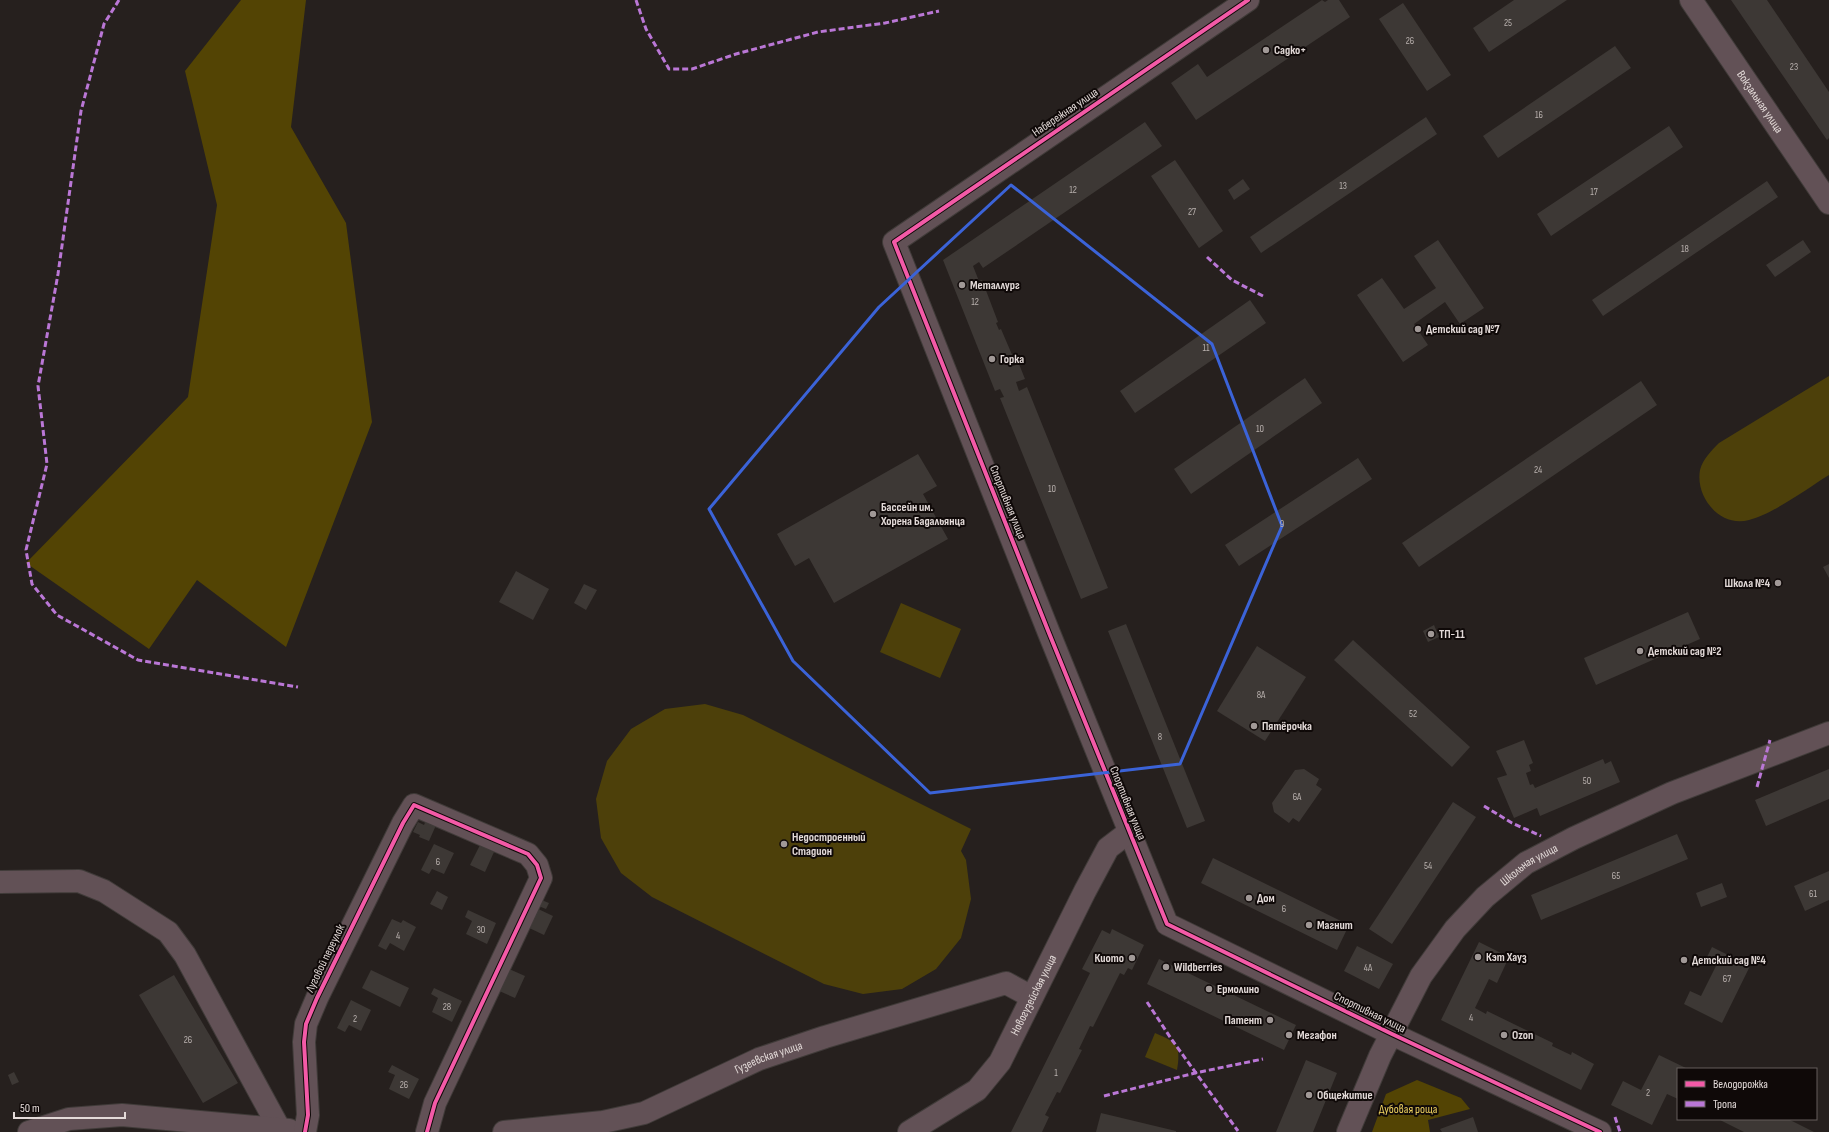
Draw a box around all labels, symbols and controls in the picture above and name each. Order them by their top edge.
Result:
house number: 25 [1504,17,1512,29]
house number: 26 [1406,35,1414,47]
place label: Садко+ [1274,43,1306,58]
marker: Садко+ [1261,45,1271,55]
house number: 23 [1790,61,1798,73]
street label: Вокзальная улица [1733,68,1787,136]
street label: Набережная улица [1029,85,1101,140]
house number: 16 [1535,109,1543,121]
house number: 13 [1339,180,1347,192]
house number: 12 [1069,184,1077,196]
house number: 17 [1590,186,1598,198]
house number: 27 [1188,206,1196,218]
house number: 18 [1681,243,1689,255]
place label: Металлург [970,278,1020,293]
marker: Металлург [957,280,967,290]
house number: 12 [971,296,979,308]
place label: Детский сад №7 [1426,322,1500,337]
marker: Детский сад №7 [1413,324,1423,334]
house number: 11 [1203,342,1210,354]
place label: Горка [1000,352,1024,367]
marker: Горка [987,354,997,364]
house number: 10 [1256,423,1264,435]
street label: Спортивная улица [986,463,1029,542]
house number: 24 [1534,464,1542,476]
house number: 10 [1048,483,1056,495]
place label: Бассейн им. Хорена Бадальянца [880,500,965,529]
marker: Бассейн им. Хорена Бадальянца [868,509,878,519]
house number: 9 [1280,518,1284,530]
place label: Школа №4 [1725,576,1770,591]
marker: Школа №4 [1773,578,1783,588]
place label: ТП-11 [1439,627,1465,642]
marker: ТП-11 [1426,629,1436,639]
place label: Детский сад №2 [1648,644,1722,659]
marker: Детский сад №2 [1635,646,1645,656]
house number: 8А [1257,689,1266,701]
house number: 52 [1409,708,1417,720]
place label: Пятёрочка [1262,719,1312,734]
marker: Пятёрочка [1249,721,1259,731]
house number: 8 [1158,731,1162,743]
street label: Спортивная улица [1106,764,1149,843]
house number: 50 [1583,775,1591,787]
house number: 6А [1293,791,1302,803]
place label: Недостроенный Стадион [792,830,866,859]
marker: Недостроенный Стадион [779,839,789,849]
street label: Школьная улица [1497,841,1561,889]
house number: 6 [436,856,440,868]
house number: 54 [1424,860,1432,872]
house number: 65 [1612,870,1620,882]
house number: 61 [1809,888,1817,900]
place label: Дом [1257,891,1275,906]
marker: Дом [1244,893,1254,903]
house number: 6 [1282,903,1286,915]
place label: Магнит [1317,918,1353,933]
marker: Магнит [1304,920,1314,930]
street label: Луговой переулок [302,921,349,996]
house number: 30 [477,924,485,936]
house number: 4 [396,930,400,942]
place label: Кэт Хауз [1486,950,1527,965]
place label: Киото [1094,951,1124,966]
street label: Новогузейская улица [1007,952,1060,1038]
marker: Кэт Хауз [1473,952,1483,962]
marker: Киото [1127,953,1137,963]
place label: Детский сад №4 [1692,953,1766,968]
marker: Детский сад №4 [1679,955,1689,965]
place label: Wildberries [1174,960,1223,975]
marker: Wildberries [1161,962,1171,972]
house number: 4А [1364,962,1373,974]
house number: 67 [1723,973,1731,985]
place label: Ермолино [1217,982,1259,997]
marker: Ермолино [1204,984,1214,994]
street label: Спортивная улица [1331,989,1409,1037]
house number: 28 [443,1001,451,1013]
house number: 4 [1469,1012,1473,1024]
house number: 2 [353,1013,357,1025]
place label: Патент [1224,1013,1262,1028]
marker: Патент [1265,1015,1275,1025]
place label: Мегафон [1297,1028,1337,1043]
place label: Ozon [1512,1028,1533,1043]
marker: Мегафон [1284,1030,1294,1040]
marker: Ozon [1499,1030,1509,1040]
house number: 26 [184,1034,192,1046]
street label: Гузеевская улица [732,1038,805,1077]
house number: 1 [1054,1067,1058,1079]
legend [1677,1068,1817,1120]
text: Велодорожка [1713,1077,1768,1092]
house number: 26 [400,1079,408,1091]
house number: 2 [1646,1087,1650,1099]
place label: Общежитие [1317,1088,1373,1103]
marker: Общежитие [1304,1090,1314,1100]
scale bar [14,1094,125,1120]
text: Тропа [1713,1097,1737,1112]
text: 50 m [20,1101,40,1116]
park label: Дубовая роща [1379,1102,1438,1117]

